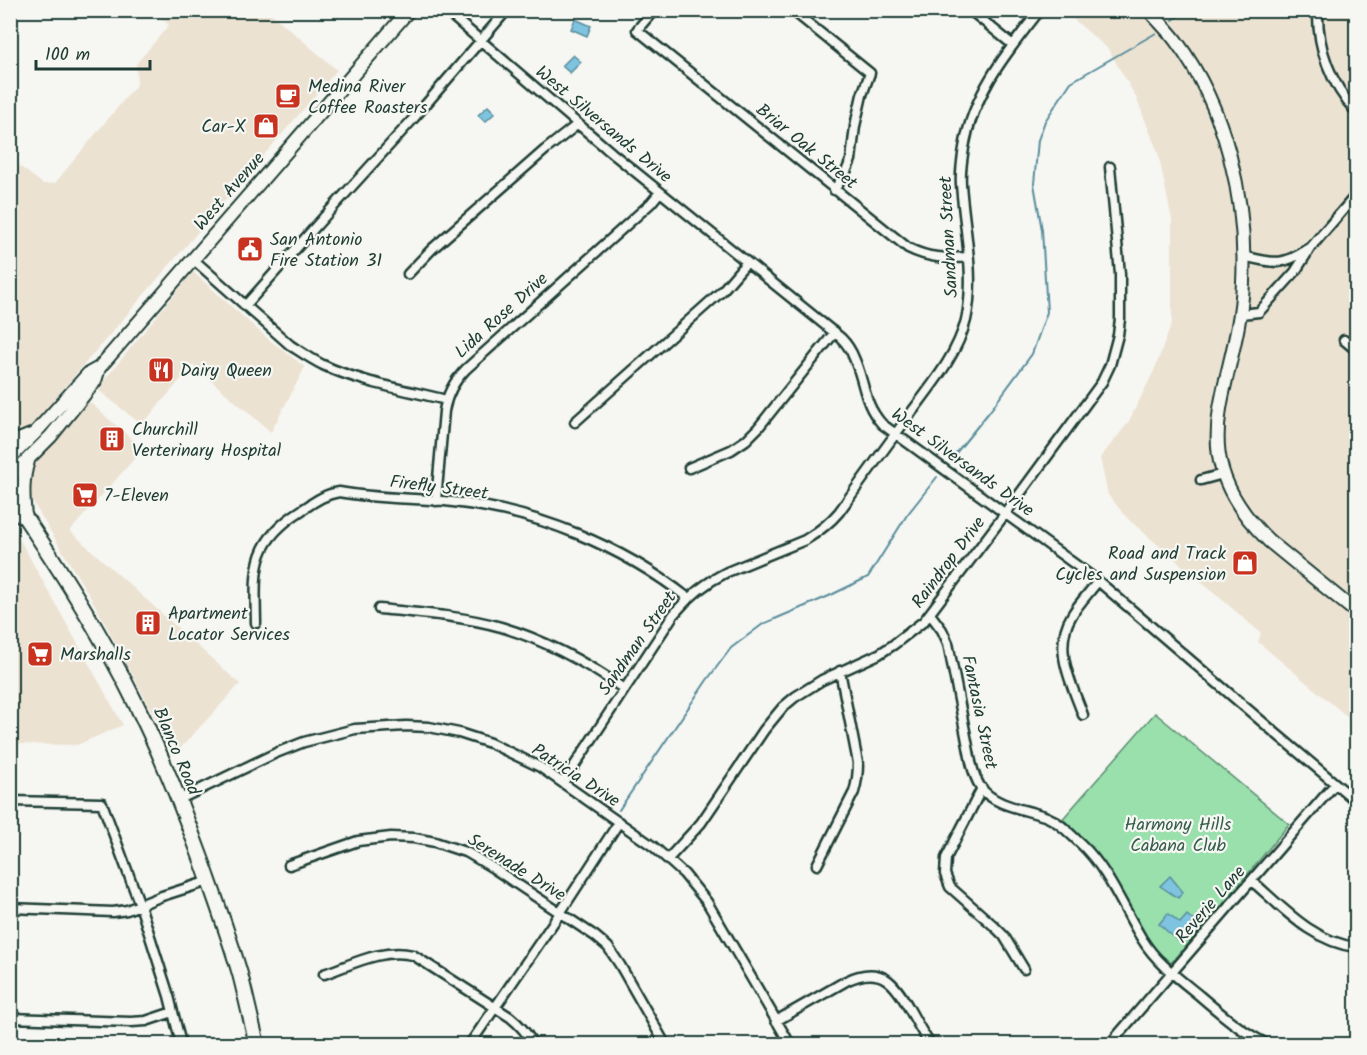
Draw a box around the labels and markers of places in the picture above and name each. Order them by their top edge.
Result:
place label: Medina River Coffee Roasters [308,73,428,123]
cafe icon: Medina River Coffee Roasters [273,81,303,111]
shop icon: Car-X [251,111,281,141]
place label: Car-X [201,113,247,142]
place label: San Antonio Fire Station 31 [270,226,382,276]
public building icon: San Antonio Fire Station 31 [235,234,265,264]
restaurant icon: Dairy Queen [146,355,176,385]
place label: Dairy Queen [180,357,272,386]
place label: Churchill Verterinary Hospital [132,416,282,466]
building icon: Churchill Verterinary Hospital [97,424,127,454]
supermarket icon: 7-Eleven [70,480,100,510]
place label: 7-Eleven [104,482,169,511]
place label: Road and Track Cycles and Suspension [1055,540,1227,590]
shop icon: Road and Track Cycles and Suspension [1230,548,1260,578]
place label: Apartment Locator Services [168,600,290,650]
building icon: Apartment Locator Services [133,608,163,638]
supermarket icon: Marshalls [25,639,55,669]
place label: Marshalls [60,641,131,670]

